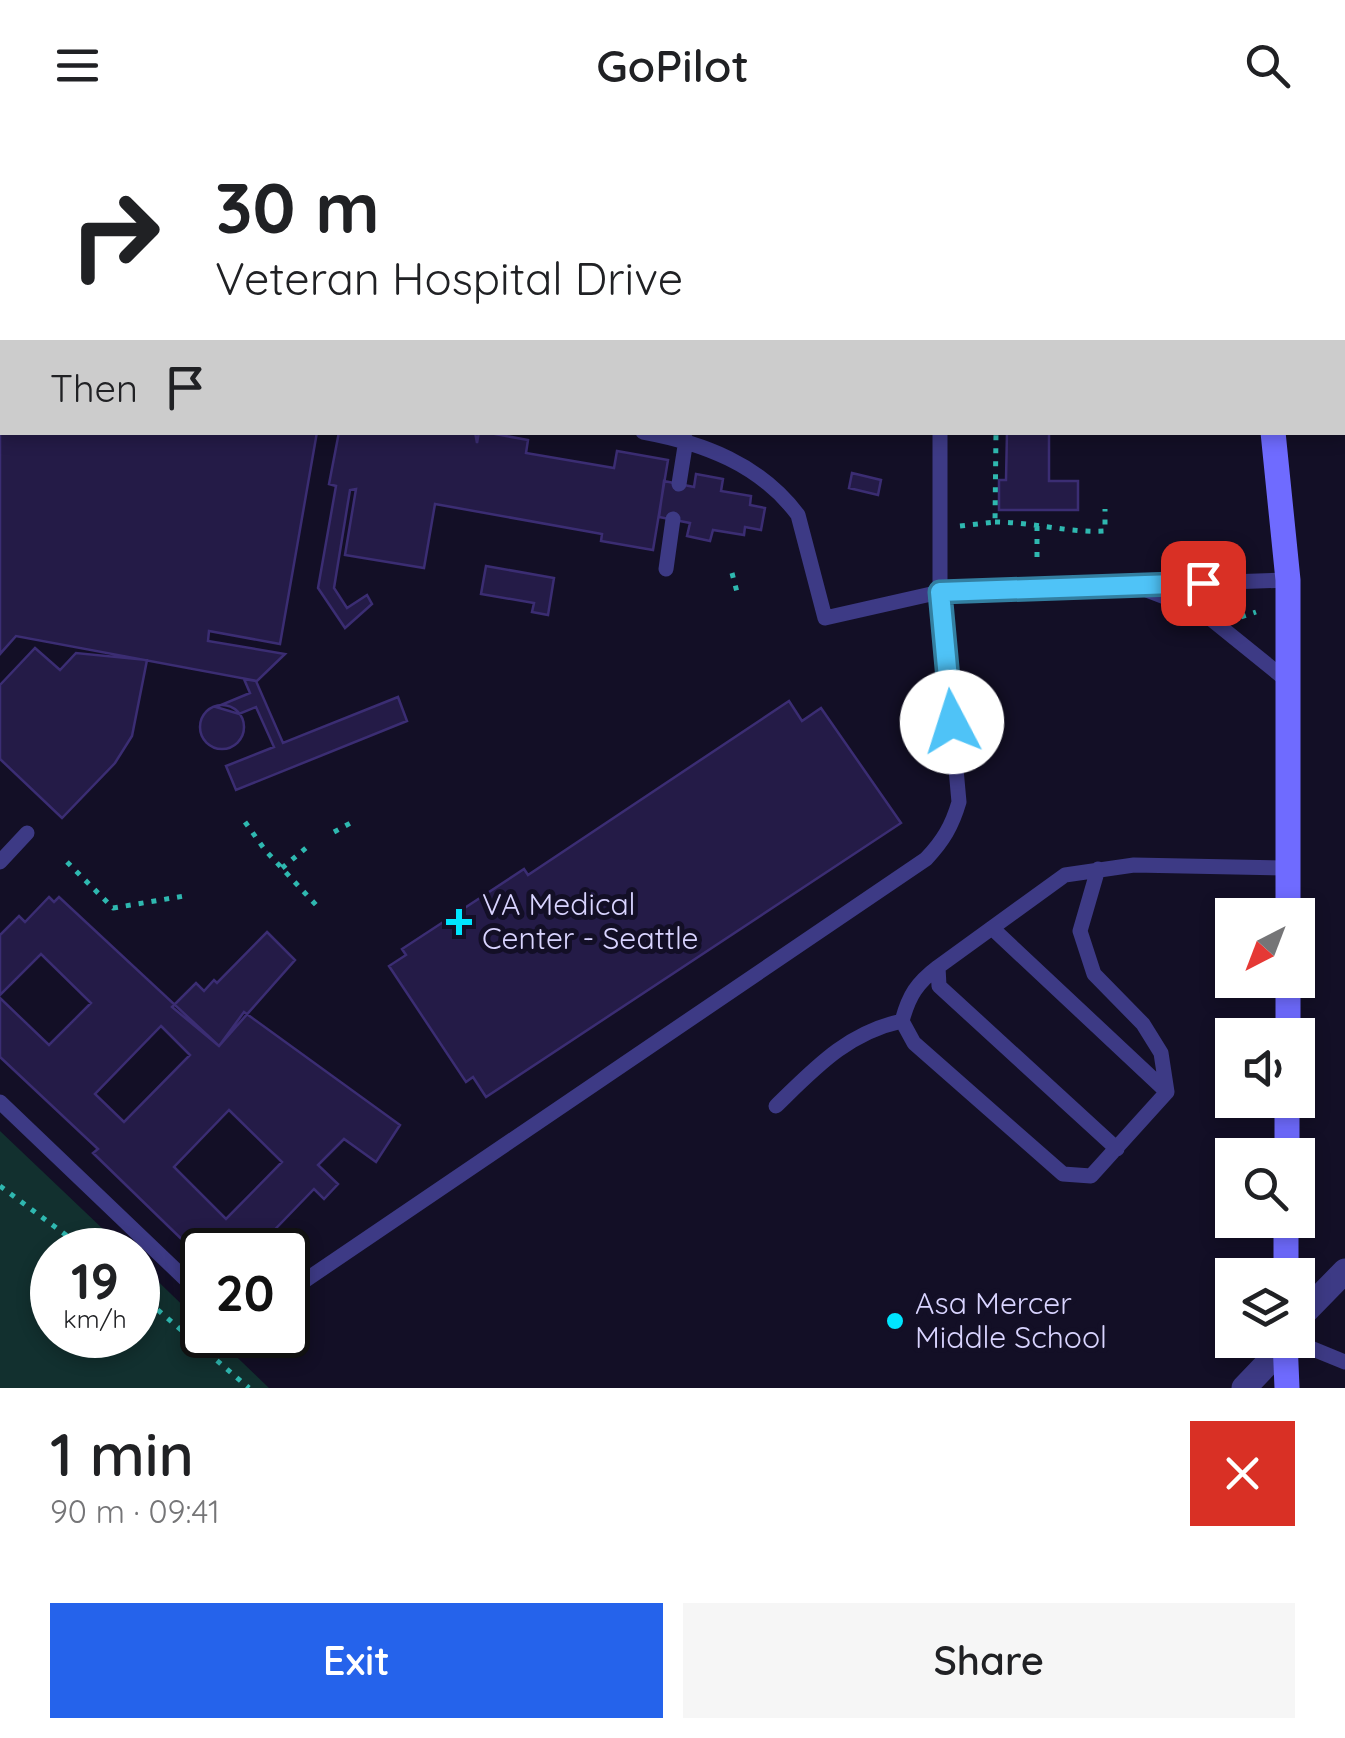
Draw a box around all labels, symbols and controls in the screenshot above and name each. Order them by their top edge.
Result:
text: GoPilot [596,37,749,93]
icon: menu [50,38,105,93]
icon: search [1240,38,1295,93]
text: 30 m [215,163,380,251]
icon: right [50,170,180,300]
text: Veteran Hospital Drive [215,250,683,306]
icon: arrive [158,360,213,415]
text: Then [50,364,138,412]
pin [1161,541,1246,626]
icon: arrive [1176,556,1231,611]
position arrow [900,670,1004,774]
place label: VA Medical Center - Seattle [482,885,698,957]
north arrow [1215,898,1315,998]
map controls [1215,898,1315,1358]
marker: VA Medical Center - Seattle [446,909,472,935]
button: sound [1215,1018,1315,1118]
button: search [1215,1138,1315,1238]
speed limit sign: 20 [180,1228,310,1358]
text: 19 [71,1249,119,1312]
button: layers [1215,1258,1315,1358]
place label: Asa Mercer Middle School [915,1284,1107,1356]
text: km/h [63,1303,127,1334]
marker: Asa Mercer Middle School [884,1310,906,1332]
text: 1 min [50,1416,194,1491]
button: close [1190,1421,1295,1526]
text: 90 m · 09:41 [50,1491,220,1531]
button: Exit [50,1603,663,1718]
button: Share [683,1603,1295,1718]

